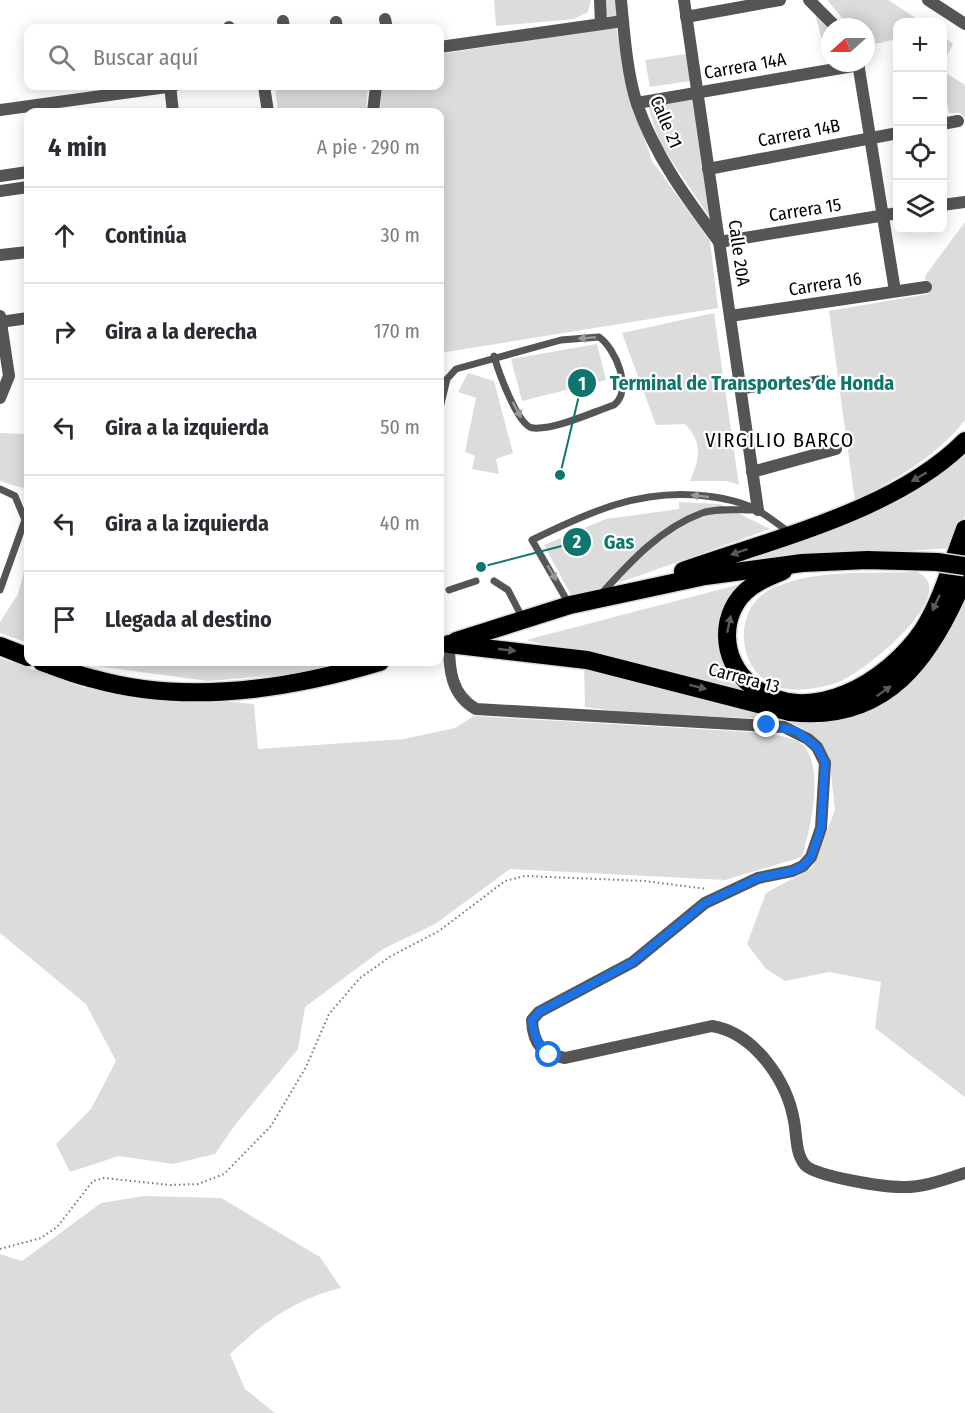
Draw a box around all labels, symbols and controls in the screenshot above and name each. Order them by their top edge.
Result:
north arrow [821,18,875,72]
map controls [893,18,947,234]
button: + [893,18,947,72]
search box [24,24,444,90]
icon: search [45,41,78,74]
text: Buscar aquí [93,44,198,71]
street label: Carrera 14A [702,48,788,84]
button: − [893,72,947,126]
street label: Calle 21 [645,93,687,151]
street label: Carrera 14B [756,114,842,152]
button: locate [893,126,947,180]
text: 4 min [48,132,107,163]
text: A pie · 290 m [317,135,420,159]
button: layers [893,180,947,234]
street label: Carrera 15 [767,193,843,227]
street label: Calle 20A [723,218,755,288]
icon: ahead [48,219,81,252]
text: Continúa [105,222,187,249]
text: 30 m [380,223,420,247]
street label: Carrera 16 [787,267,863,301]
icon: right [48,315,81,348]
text: Gira a la derecha [105,318,257,345]
text: 170 m [374,319,420,343]
one-way arrow [578,333,597,343]
callout: Terminal de Transportes de Honda [567,364,906,402]
text: Terminal de Transportes de Honda [610,371,894,395]
text: 1 [578,373,586,395]
one-way arrow [512,402,522,419]
icon: left [48,411,81,444]
text: Gira a la izquierda [105,414,269,441]
text: 50 m [380,415,420,439]
district label: VIRGILIO BARCO [705,428,855,452]
one-way arrow [910,472,927,482]
one-way arrow [691,491,710,501]
icon: left [48,507,81,540]
text: Gira a la izquierda [105,510,269,537]
text: 40 m [380,511,420,535]
callout: Gas [562,523,646,561]
text: Gas [604,530,634,554]
text: 2 [572,531,581,553]
one-way arrow [730,547,748,557]
one-way arrow [546,565,557,581]
one-way arrow [932,595,941,612]
icon: arrive [48,603,81,636]
text: Llegada al destino [105,606,272,633]
one-way arrow [725,614,734,633]
one-way arrow [498,645,517,655]
street label: Carrera 13 [706,658,782,698]
one-way arrow [689,683,708,693]
one-way arrow [876,685,892,697]
route end [753,711,779,737]
route start [535,1041,561,1067]

